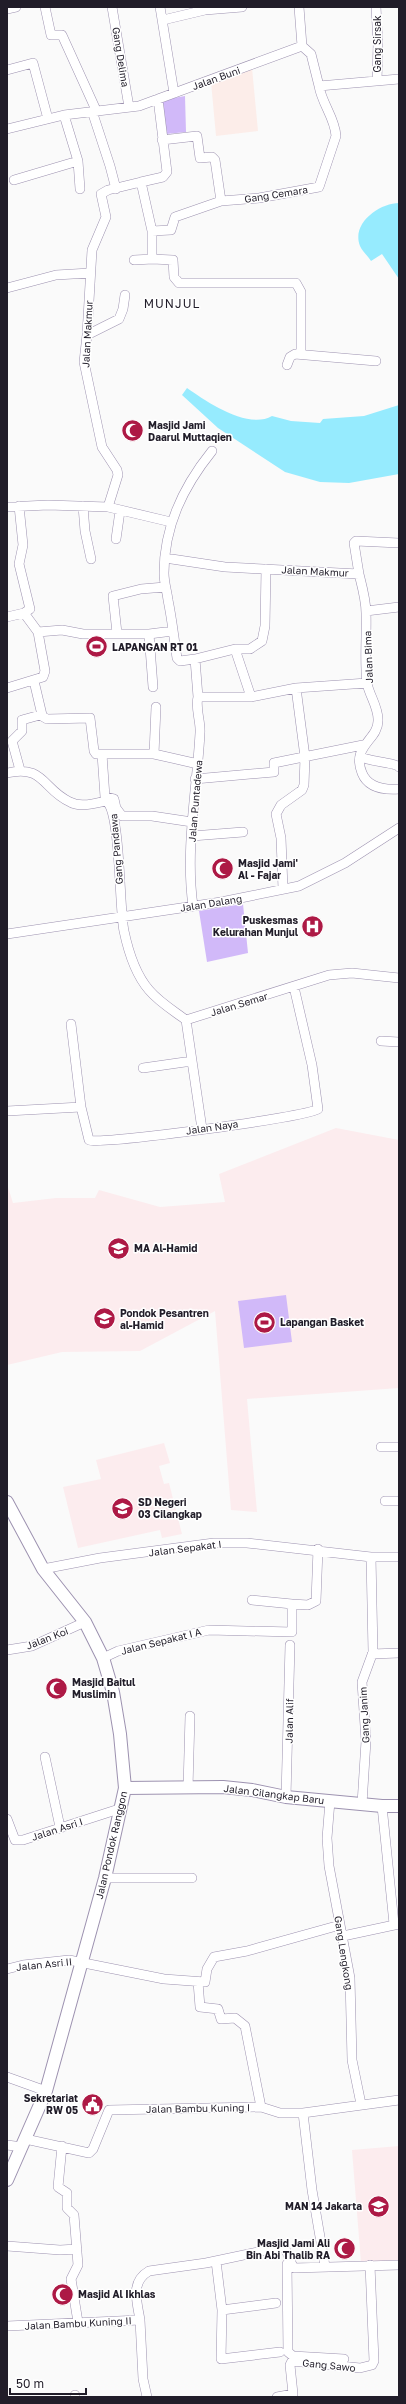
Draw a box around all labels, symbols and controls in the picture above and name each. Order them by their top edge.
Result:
street label: Gang Sirsak [371,15,383,73]
street label: Gang Delima [110,26,132,88]
street label: Jalan Buni [190,64,242,92]
street label: Gang Cemara [243,183,309,205]
district label: MUNJUL [144,296,200,311]
street label: Jalan Makmur [79,300,95,368]
mosque icon: Masjid Jami Daarul Muttaqien [120,418,146,444]
place label: Masjid Jami Daarul Muttaqien [148,419,232,443]
street label: Jalan Makmur [281,563,349,579]
street label: Jalan Bima [361,631,375,683]
sports icon: LAPANGAN RT 01 [84,634,110,660]
place label: LAPANGAN RT 01 [112,641,198,653]
street label: Jalan Puntadewa [185,759,205,843]
street label: Gang Pandawa [107,813,125,885]
mosque icon: Masjid Jami' Al - Fajar [209,856,235,882]
place label: Masjid Jami' Al - Fajar [238,857,298,881]
street label: Jalan Dalang [179,892,243,914]
hospital icon: Puskesmas Kelurahan Munjul [300,913,326,939]
place label: Puskesmas Kelurahan Munjul [213,914,299,938]
street label: Jalan Semar [209,990,269,1018]
street label: Jalan Naya [185,1117,239,1137]
school or university icon: MA Al-Hamid [106,1235,132,1261]
place label: MA Al-Hamid [134,1242,197,1254]
school or university icon: Pondok Pesantren al-Hamid [91,1306,117,1332]
place label: Pondok Pesantren al-Hamid [120,1307,209,1331]
sports icon: Lapangan Basket [252,1309,278,1335]
place label: Lapangan Basket [280,1316,364,1328]
school or university icon: SD Negeri 03 Cilangkap [109,1495,135,1521]
place label: SD Negeri 03 Cilangkap [138,1496,202,1520]
street label: Jalan Sepakat I [148,1538,222,1558]
street label: Jalan Koi [24,1624,70,1652]
street label: Jalan Sepakat I A [119,1625,203,1657]
mosque icon: Masjid Baitul Muslimin [44,1675,70,1701]
place label: Masjid Baitul Muslimin [72,1676,136,1700]
street label: Gang Janim [357,1686,371,1743]
street label: Jalan Alif [283,1698,295,1743]
street label: Jalan Cilangkap Baru [223,1782,325,1806]
street label: Jalan Pondok Ranggon [93,1790,129,1900]
street label: Jalan Asri I [30,1815,84,1843]
street label: Gang Lengkong [332,1915,356,1991]
street label: Jalan Asri II [16,1955,72,1973]
public building icon: Sekretariat RW 05 [80,2091,106,2117]
place label: Sekretariat RW 05 [24,2092,78,2116]
street label: Jalan Bambu Kuning I [146,2101,250,2115]
school or university icon: MAN 14 Jakarta [365,2193,391,2219]
place label: MAN 14 Jakarta [285,2200,362,2212]
mosque icon: Masjid Jami Ali Bin Abi Thalib RA [332,2236,358,2262]
place label: Masjid Jami Ali Bin Abi Thalib RA [246,2237,330,2261]
mosque icon: Masjid Al Ikhlas [50,2281,76,2307]
place label: Masjid Al Ikhlas [78,2288,156,2300]
street label: Jalan Bambu Kuning II [24,2314,132,2332]
street label: Gang Sawo [302,2356,356,2374]
scale bar [10,2370,86,2396]
text: 50 m [16,2376,44,2391]

